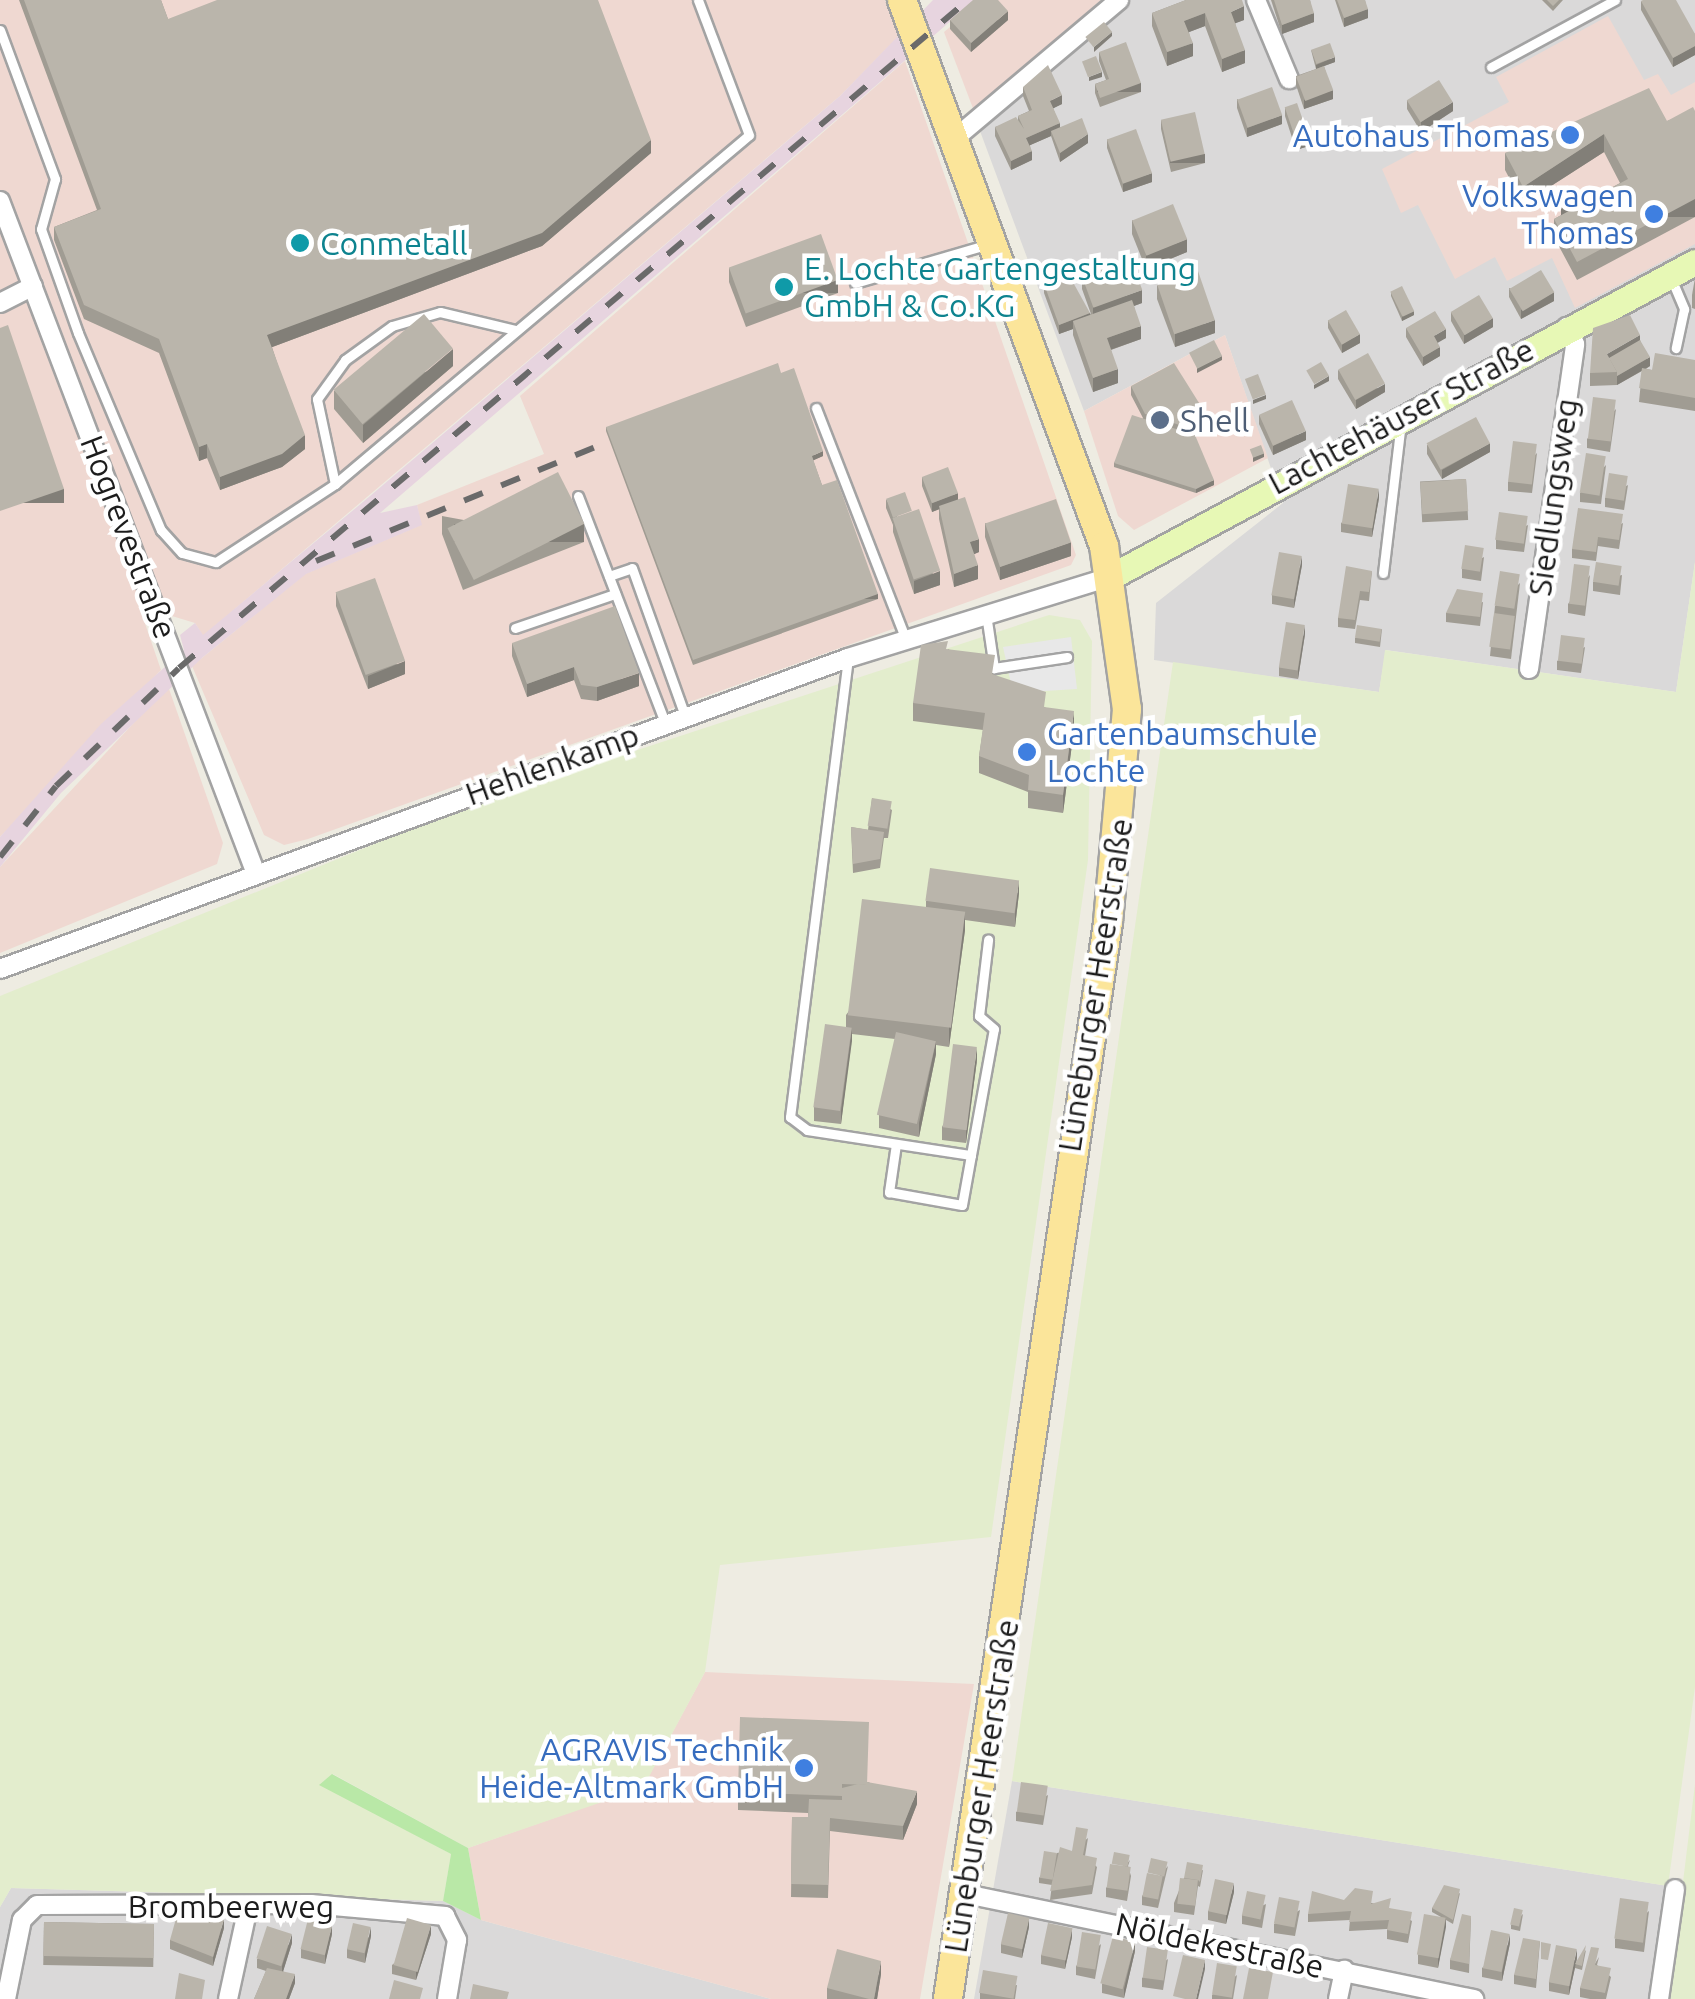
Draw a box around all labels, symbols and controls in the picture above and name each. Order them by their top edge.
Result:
place label: Autohaus Thomas [1293,116,1550,154]
marker: Autohaus Thomas [1559,124,1581,146]
place label: Volkswagen Thomas [1462,177,1634,252]
marker: Volkswagen Thomas [1643,203,1665,225]
place label: Conmetall [320,224,468,262]
marker: Conmetall [289,232,311,254]
place label: E. Lochte Gartengestaltung GmbH & Co.KG [804,250,1196,325]
marker: E. Lochte Gartengestaltung GmbH & Co.KG [773,276,795,298]
street label: Lachtehäuser Straße [1262,330,1540,502]
street label: Siedlungsweg [1520,396,1586,598]
place label: Shell [1180,401,1249,439]
marker: Shell [1149,409,1171,431]
street label: Hogrevestraße [73,430,185,644]
street label: Hehlenkamp [460,715,644,813]
place label: Gartenbaumschule Lochte [1047,715,1318,790]
marker: Gartenbaumschule Lochte [1016,741,1038,763]
street label: Lüneburger Heerstraße [1050,816,1140,1154]
street label: Lüneburger Heerstraße [936,1617,1026,1955]
place label: AGRAVIS Technik Heide-Altmark GmbH [479,1731,784,1806]
marker: AGRAVIS Technik Heide-Altmark GmbH [793,1757,815,1779]
street label: Brombeerweg [128,1887,334,1925]
street label: Nöldekestraße [1113,1904,1327,1986]

